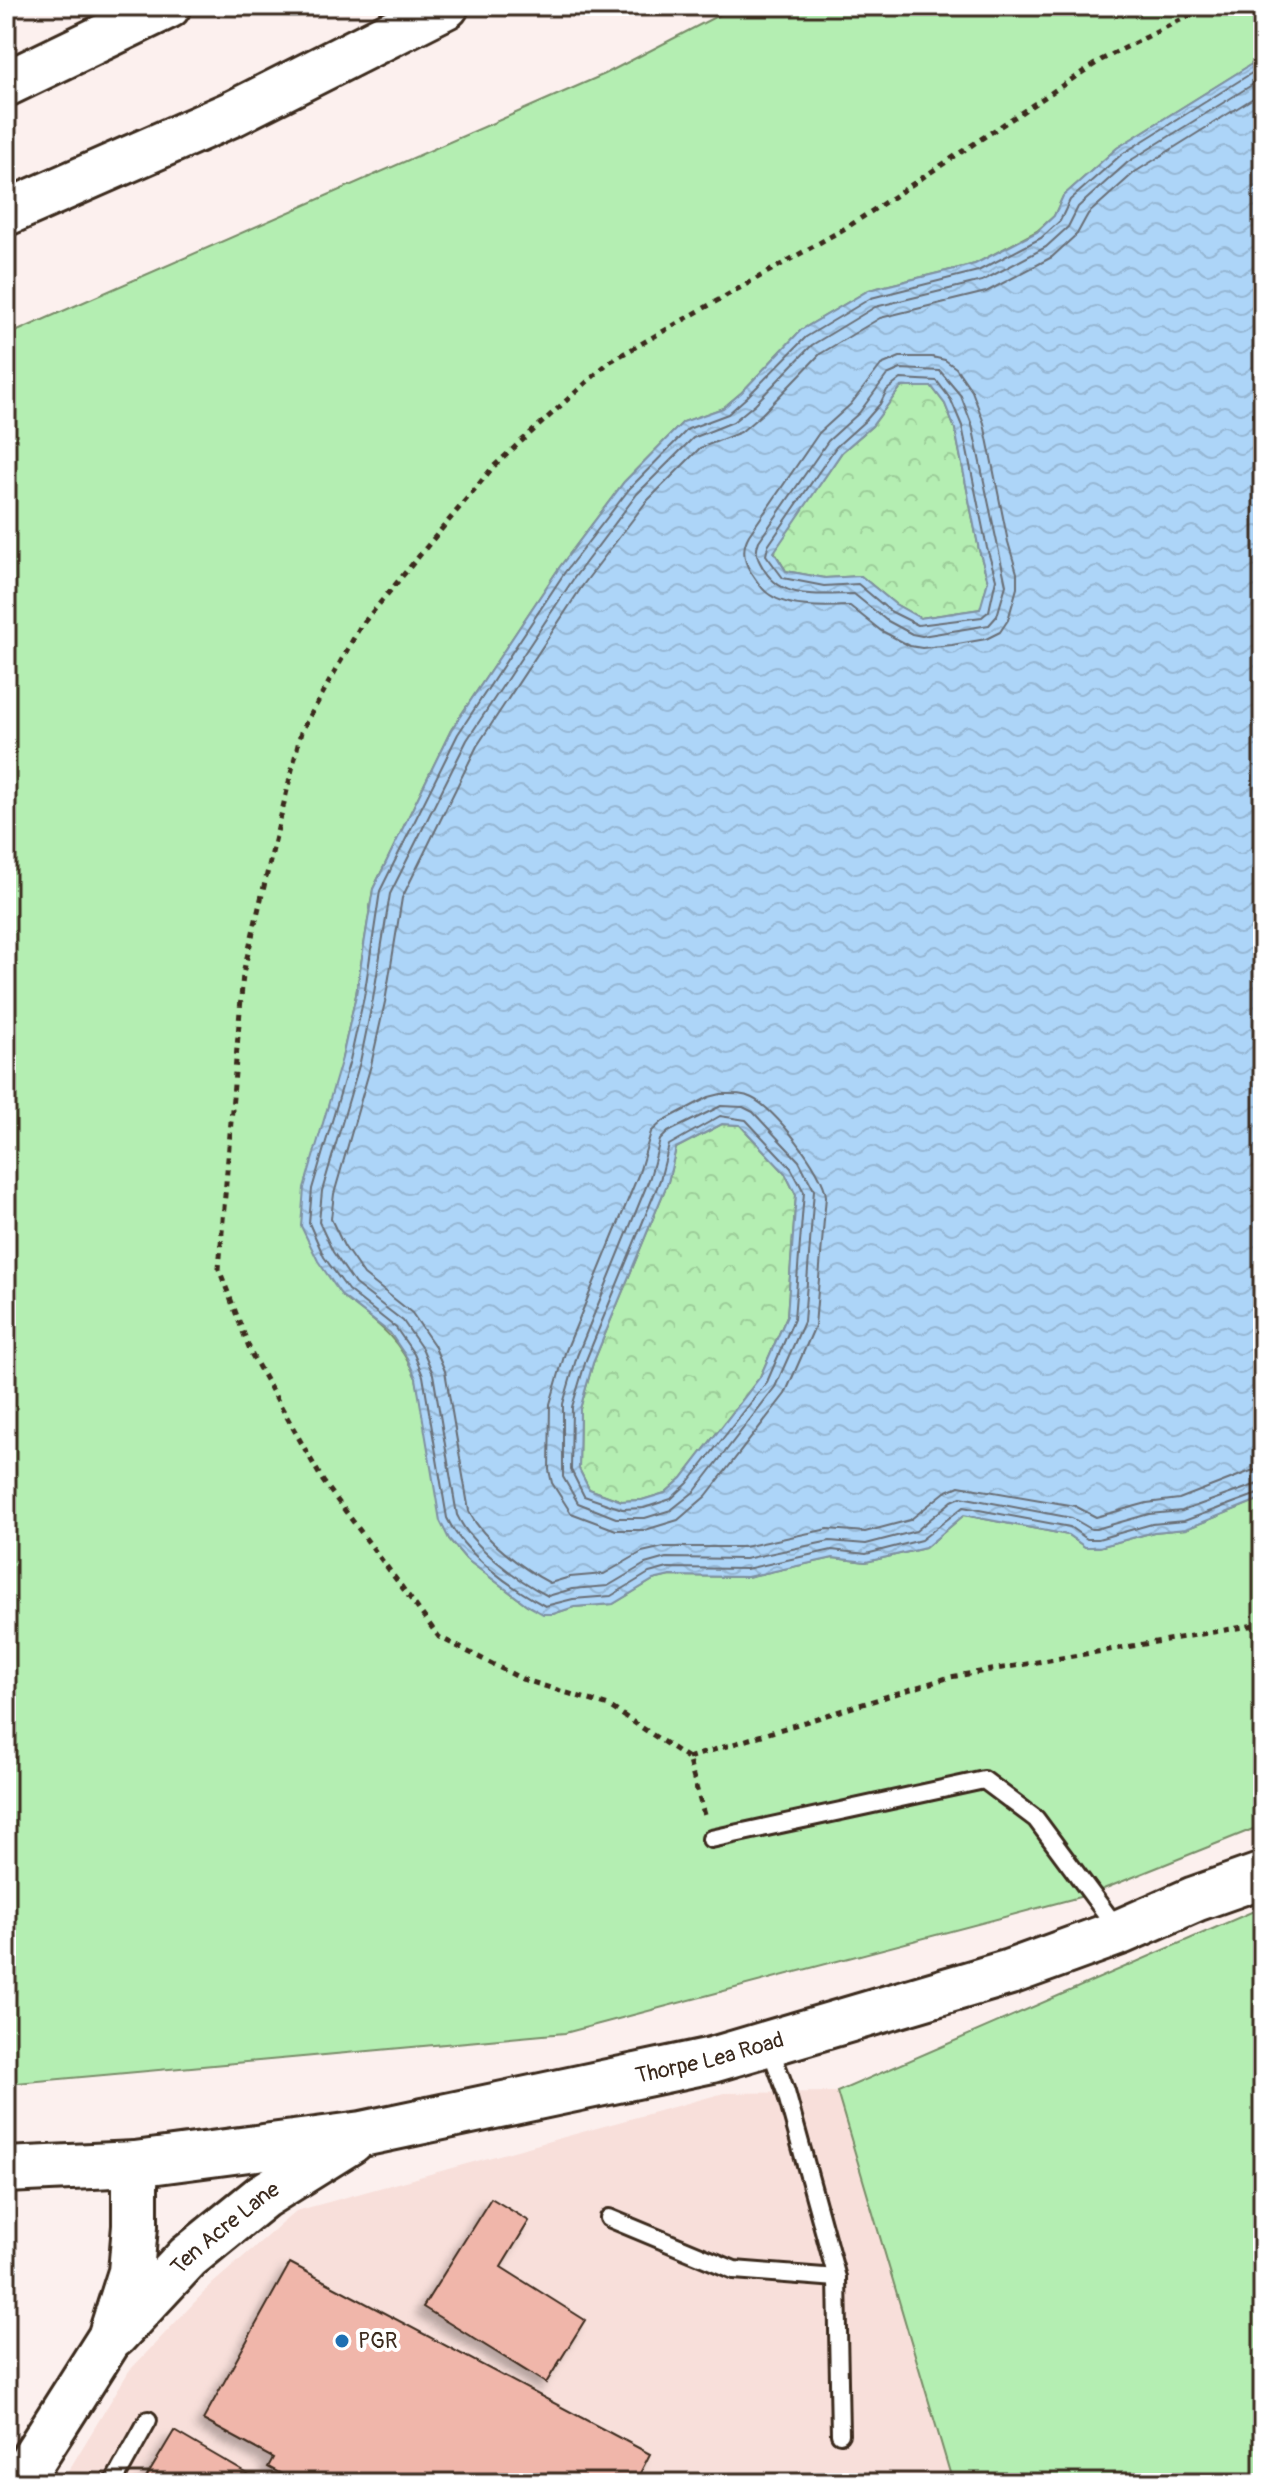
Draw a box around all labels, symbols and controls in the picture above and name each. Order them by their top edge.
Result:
street label: Thorpe Lea Road [633,2026,787,2090]
street label: Ten Acre Lane [165,2175,285,2280]
place label: PGR [358,2327,397,2355]
marker: PGR [333,2332,351,2350]

